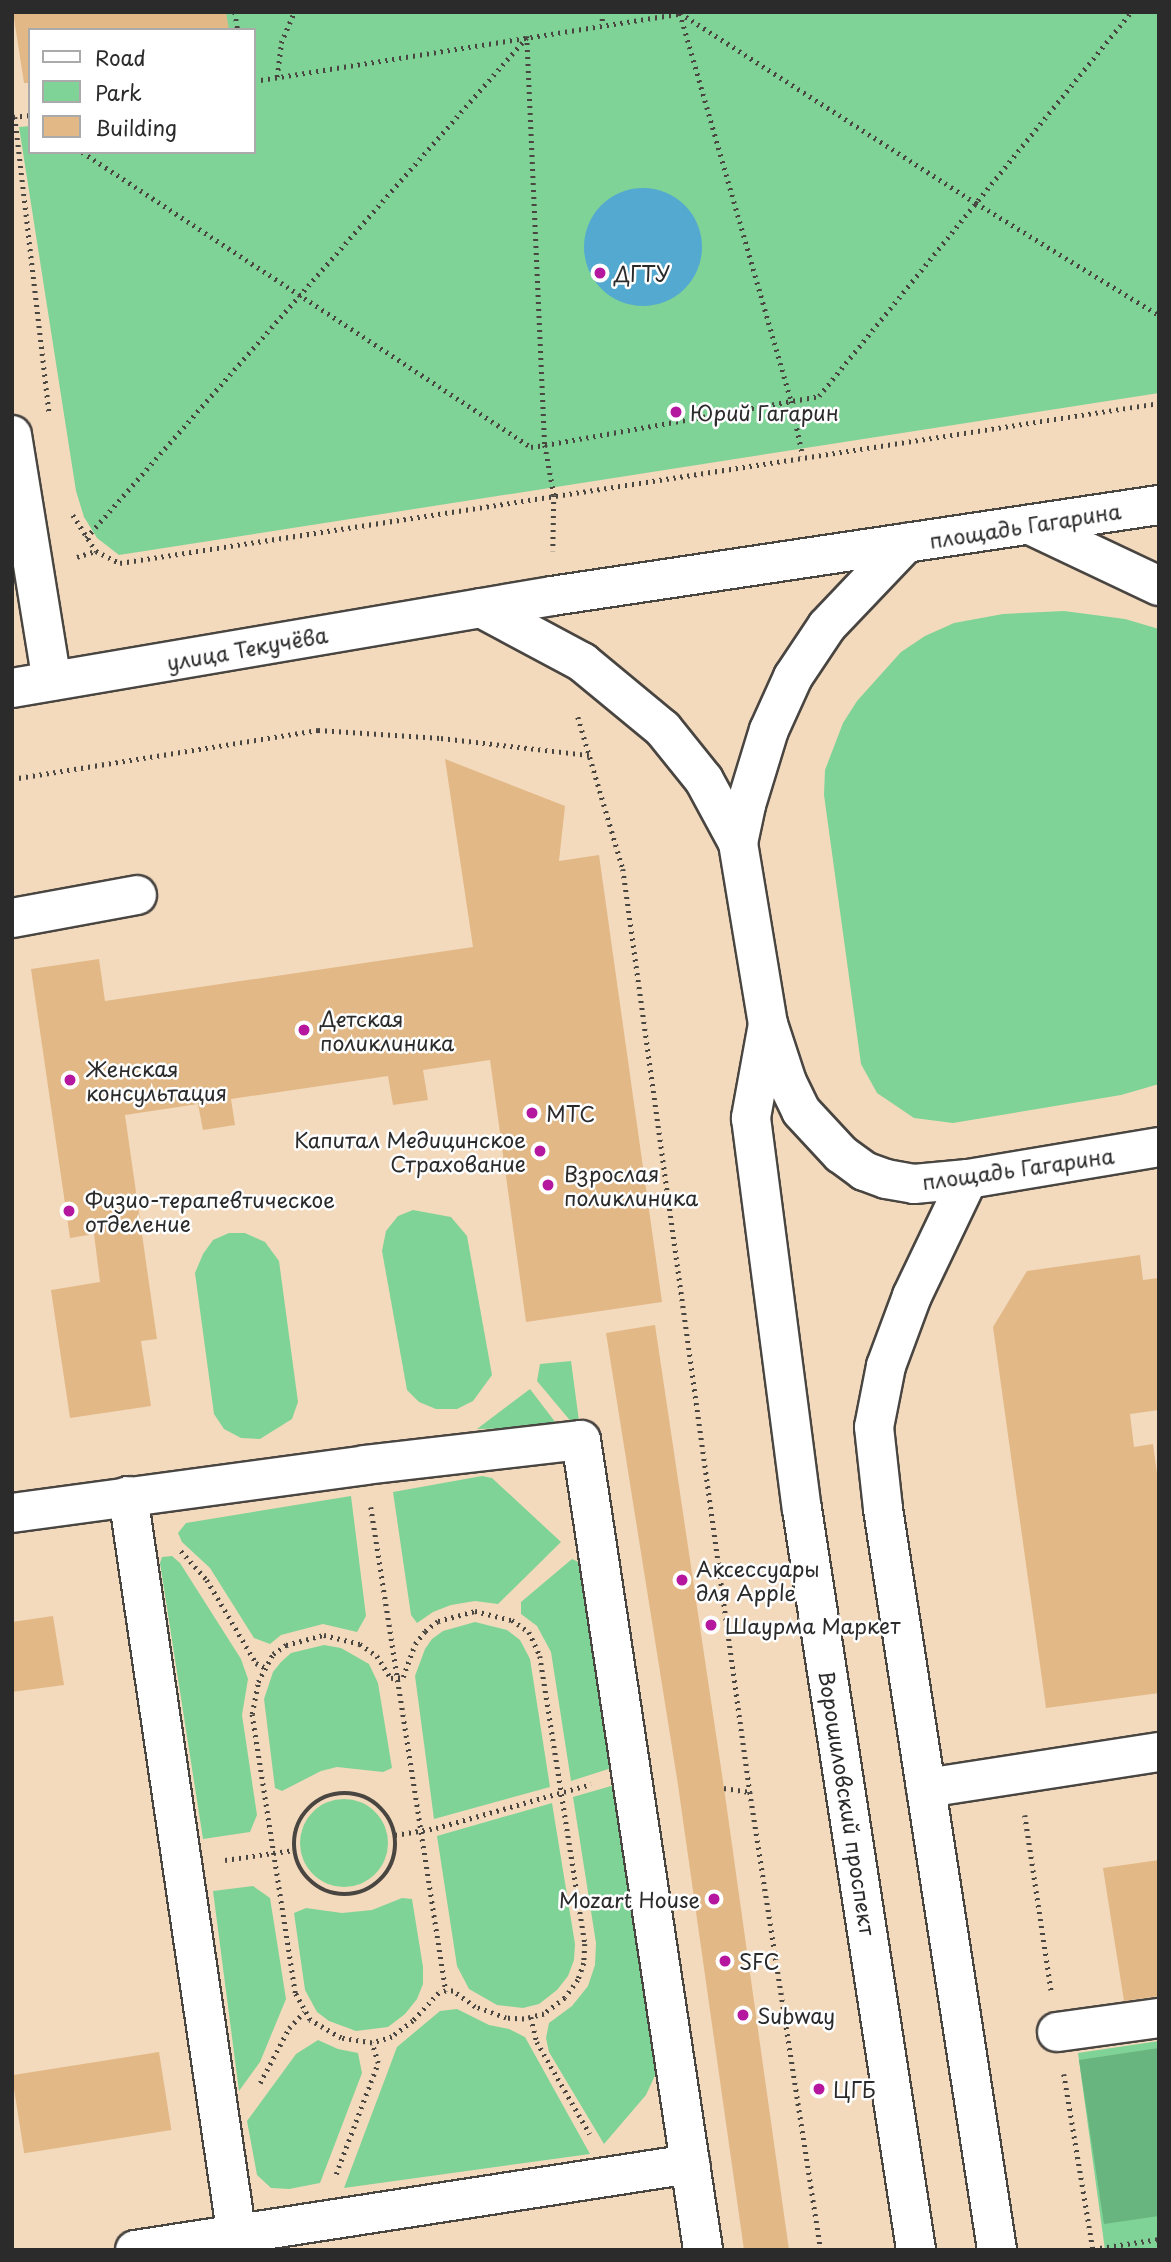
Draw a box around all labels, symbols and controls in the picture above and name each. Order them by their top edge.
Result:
legend [28,28,256,154]
text: Road [95,41,146,73]
text: Park [95,76,142,108]
text: Building [95,111,177,143]
place label: ДГТУ [614,260,670,286]
marker: ДГТУ [592,265,608,281]
place label: Юрий Гагарин [690,399,839,425]
marker: Юрий Гагарин [668,404,684,420]
street label: площадь Гагарина [928,497,1122,553]
street label: улица Текучёва [164,621,330,675]
place label: Детская поликлиника [320,1005,454,1055]
marker: Детская поликлиника [294,1020,314,1040]
place label: Женская консультация [86,1055,227,1105]
marker: Женская консультация [60,1070,80,1090]
place label: МТС [546,1100,595,1126]
marker: МТС [524,1105,540,1121]
place label: Капитал Медицинское Страхование [295,1126,526,1176]
street label: площадь Гагарина [921,1142,1115,1194]
marker: Капитал Медицинское Страхование [532,1143,548,1159]
place label: Взрослая поликлиника [564,1160,698,1210]
marker: Взрослая поликлиника [538,1175,558,1195]
place label: Физио-терапевтическое отделение [85,1186,335,1236]
marker: Физио-терапевтическое отделение [59,1201,79,1221]
place label: Аксессуары для Apple [696,1555,819,1605]
marker: Аксессуары для Apple [674,1572,690,1588]
place label: Шаурма Маркет [725,1612,901,1638]
marker: Шаурма Маркет [703,1617,719,1633]
street label: Ворошиловский проспект [815,1669,881,1937]
place label: Mozart House [559,1886,700,1912]
marker: Mozart House [706,1891,722,1907]
place label: SFC [739,1948,780,1974]
marker: SFC [717,1953,733,1969]
place label: Subway [757,2002,835,2028]
marker: Subway [735,2007,751,2023]
place label: ЦГБ [833,2076,876,2102]
marker: ЦГБ [811,2081,827,2097]

